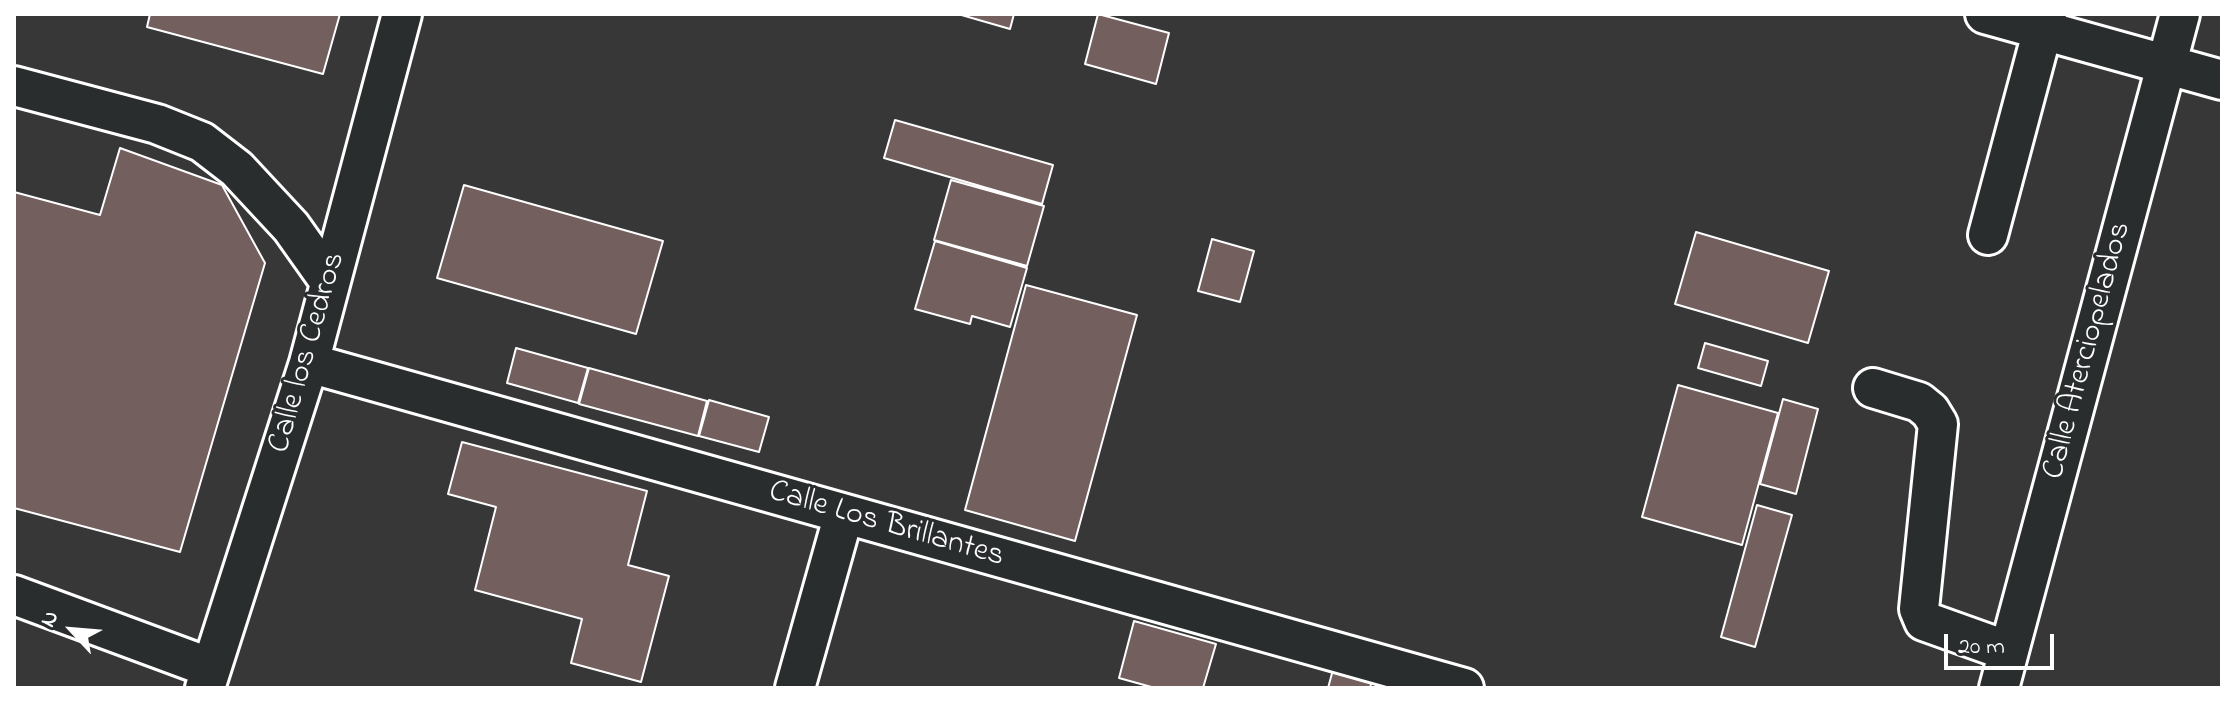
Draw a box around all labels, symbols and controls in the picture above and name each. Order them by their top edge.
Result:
street label: Calle Aterciopelados [2036,218,2142,484]
street label: Calle los Cedros [262,248,356,458]
street label: Calle Los Brillantes [764,474,1008,578]
north arrow [32,590,112,670]
text: N [33,606,68,633]
scale bar [1948,618,2058,668]
text: 20 m [1958,630,2005,665]

